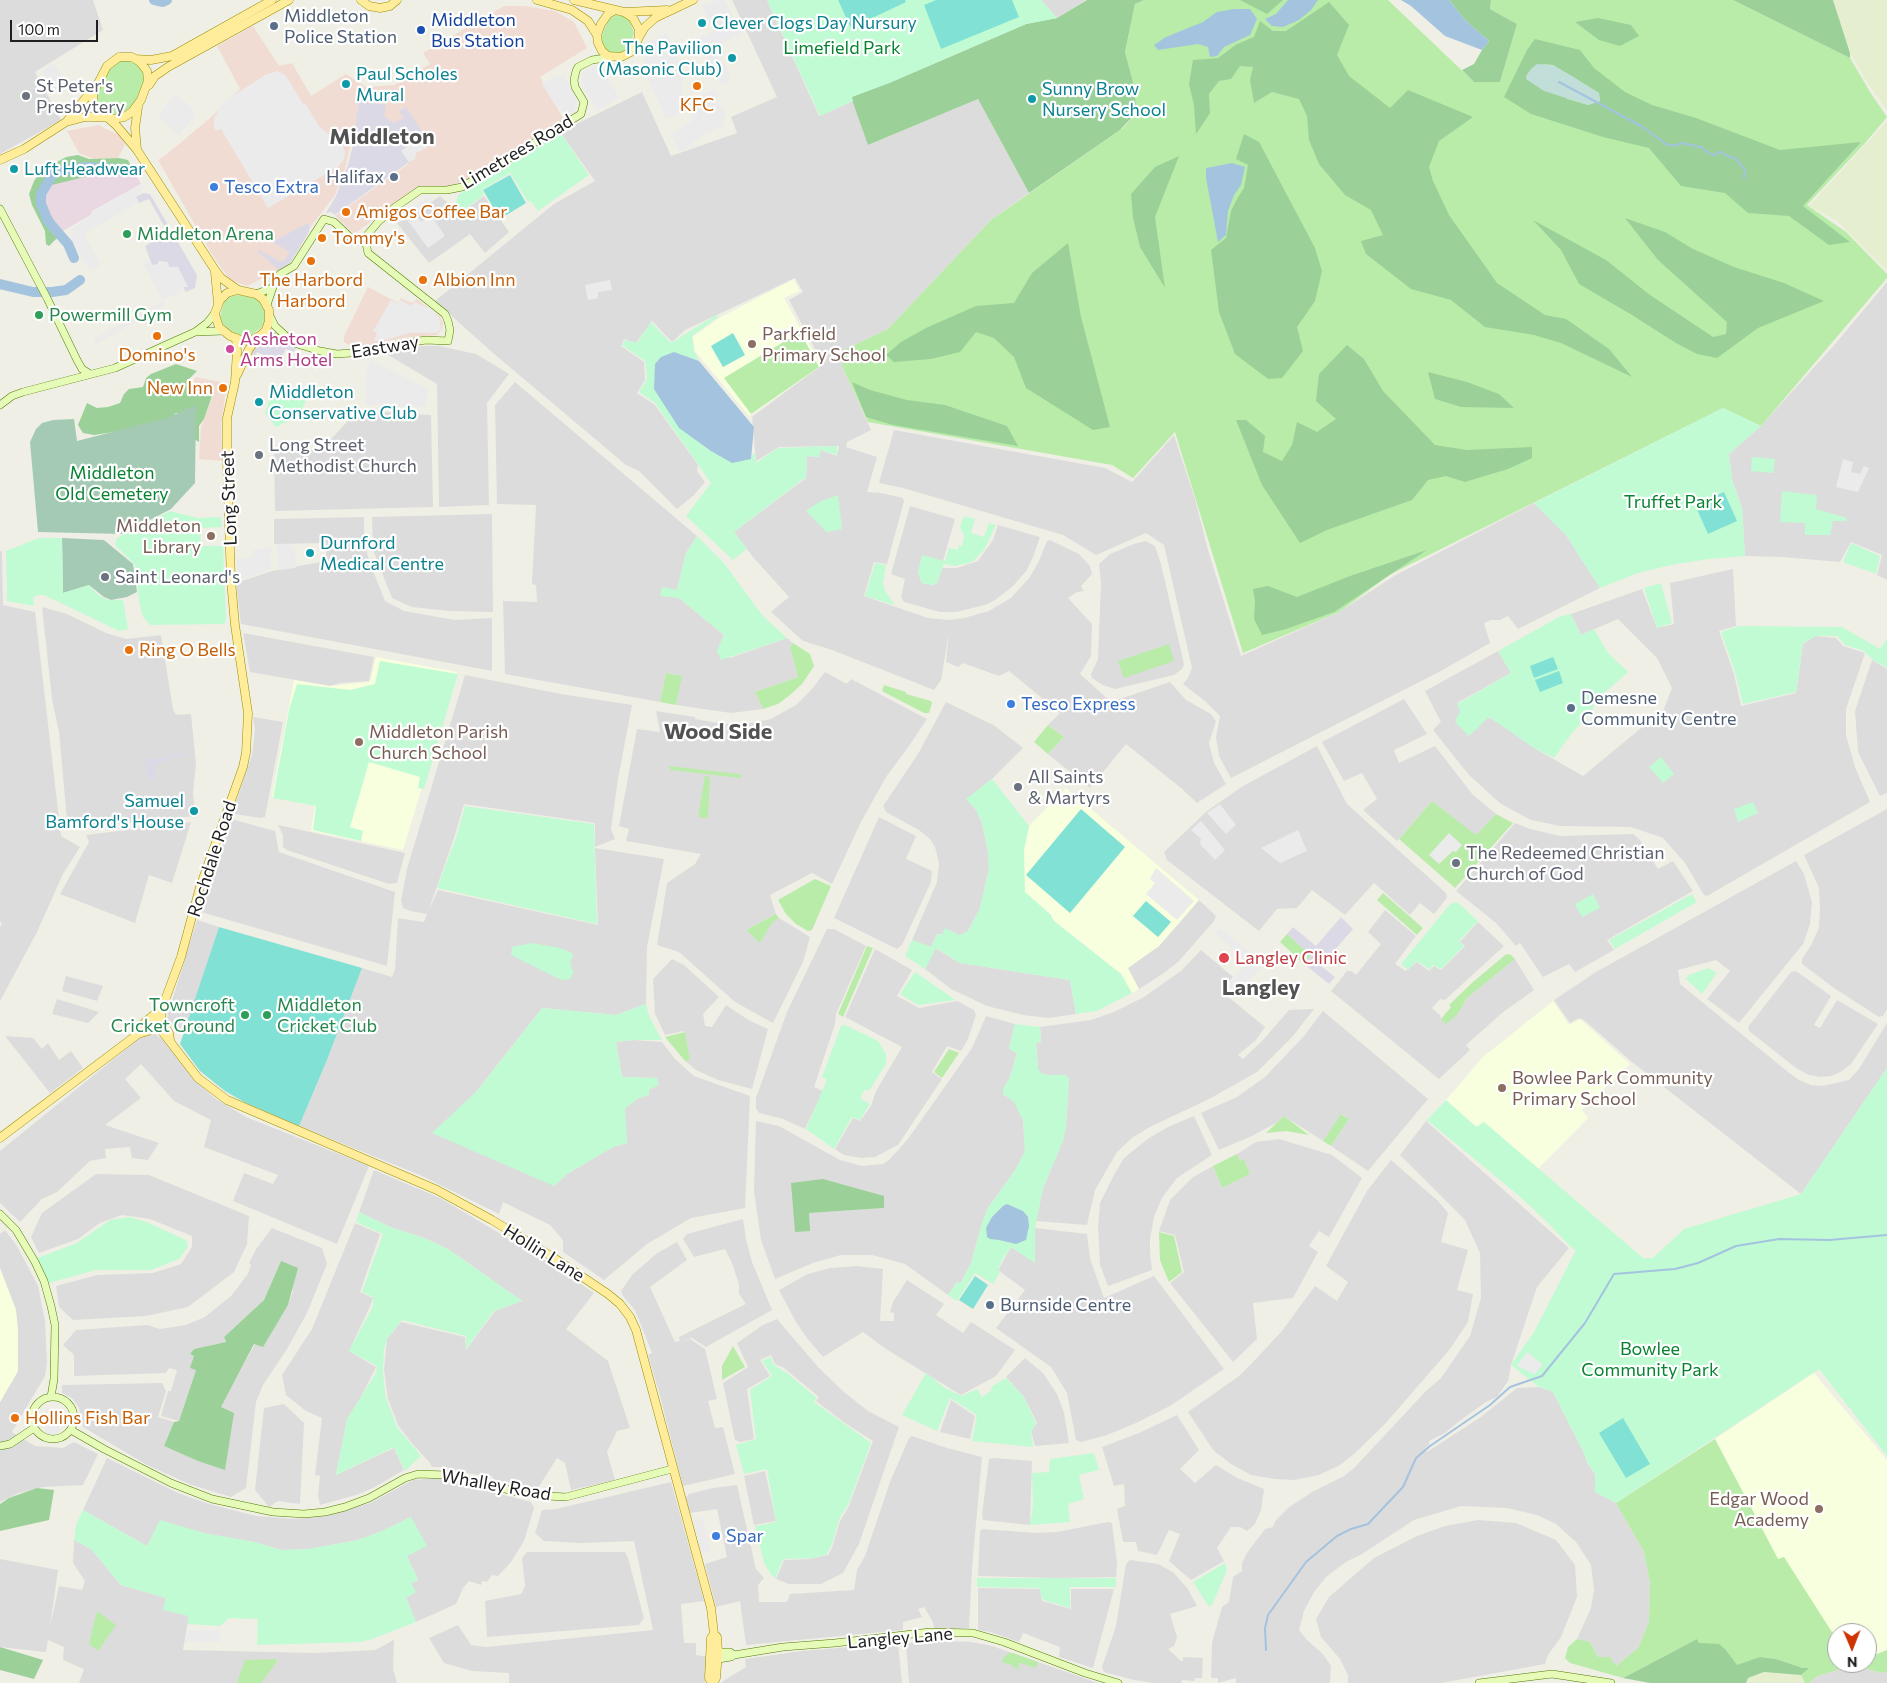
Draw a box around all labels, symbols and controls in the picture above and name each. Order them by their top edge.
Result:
place label: Middleton Police Station [284,5,397,48]
place label: Middleton Bus Station [431,9,525,52]
scale bar [12,10,100,42]
place label: Clever Clogs Day Nursury [712,12,917,34]
marker: Clever Clogs Day Nursury [696,17,708,29]
text: 100 m [18,20,60,38]
marker: Middleton Police Station [268,20,280,32]
marker: Middleton Bus Station [415,24,427,36]
place label: The Pavilion (Masonic Club) [598,37,722,80]
park label: Limefield Park [783,37,901,59]
marker: The Pavilion (Masonic Club) [726,52,738,64]
place label: Paul Scholes Mural [356,63,458,106]
place label: St Peter's Presbytery [36,75,125,118]
marker: Paul Scholes Mural [340,78,352,90]
place label: Sunny Brow Nursery School [1042,78,1166,120]
marker: KFC [691,80,703,92]
marker: St Peter's Presbytery [20,90,32,102]
marker: Sunny Brow Nursery School [1026,93,1038,105]
place label: KFC [680,94,714,116]
street label: Limetrees Road [457,110,577,194]
district label: Middleton [329,124,435,150]
place label: Luft Headwear [24,158,145,180]
marker: Luft Headwear [8,163,20,175]
place label: Halifax [326,166,384,188]
marker: Halifax [388,171,400,183]
place label: Tesco Extra [224,176,319,198]
marker: Tesco Extra [208,181,220,193]
place label: Amigos Coffee Bar [356,201,508,223]
marker: Amigos Coffee Bar [340,206,352,218]
place label: Middleton Arena [137,223,274,245]
place label: Tommy's [332,227,405,249]
marker: Middleton Arena [121,228,133,240]
marker: Tommy's [316,232,328,244]
marker: The Harbord Harbord [305,255,317,267]
place label: The Harbord Harbord [259,269,363,312]
place label: Albion Inn [433,269,515,291]
marker: Albion Inn [417,274,429,286]
place label: Powermill Gym [49,304,172,326]
marker: Powermill Gym [33,309,45,321]
place label: Parkfield Primary School [762,323,886,366]
place label: Assheton Arms Hotel [240,328,332,370]
marker: Domino's [151,330,163,342]
street label: Eastway [350,331,420,363]
marker: Parkfield Primary School [746,338,758,350]
marker: Assheton Arms Hotel [224,343,236,355]
place label: Domino's [118,344,196,366]
place label: New Inn [147,377,213,399]
place label: Middleton Conservative Club [269,381,417,424]
marker: New Inn [217,382,229,394]
marker: Middleton Conservative Club [253,396,265,408]
place label: Long Street Methodist Church [269,434,417,476]
marker: Long Street Methodist Church [253,449,265,461]
street label: Long Street [217,450,241,546]
park label: Middleton Old Cemetery [55,462,169,504]
park label: Truffet Park [1624,491,1722,513]
place label: Middleton Library [116,515,201,558]
marker: Middleton Library [205,530,217,542]
place label: Durnford Medical Centre [320,532,444,574]
marker: Durnford Medical Centre [304,547,316,559]
place label: Saint Leonard's [115,566,240,588]
marker: Saint Leonard's [99,571,111,583]
place label: Ring O Bells [139,639,236,661]
marker: Ring O Bells [123,644,135,656]
place label: Demesne Community Centre [1581,687,1737,730]
place label: Tesco Express [1021,693,1136,715]
marker: Tesco Express [1005,698,1017,710]
marker: Demesne Community Centre [1565,702,1577,714]
district label: Wood Side [664,719,772,745]
place label: Middleton Parish Church School [369,721,508,764]
marker: Middleton Parish Church School [353,736,365,748]
place label: All Saints & Martyrs [1028,766,1110,809]
marker: All Saints & Martyrs [1012,781,1024,793]
place label: Samuel Bamford's House [45,790,184,832]
street label: Rochdale Road [183,798,241,920]
marker: Samuel Bamford's House [188,805,200,817]
place label: The Redeemed Christian Church of God [1466,842,1665,884]
marker: The Redeemed Christian Church of God [1450,857,1462,869]
place label: Langley Clinic [1235,947,1347,969]
marker: Langley Clinic [1217,951,1231,965]
district label: Langley [1222,975,1300,1001]
place label: Towncroft Cricket Ground [111,994,235,1036]
place label: Middleton Cricket Club [277,994,377,1036]
marker: Towncroft Cricket Ground [239,1009,251,1021]
marker: Middleton Cricket Club [261,1009,273,1021]
place label: Bowlee Park Community Primary School [1512,1067,1713,1110]
marker: Bowlee Park Community Primary School [1496,1082,1508,1094]
street label: Hollin Lane [500,1220,588,1286]
place label: Burnside Centre [1000,1294,1131,1316]
marker: Burnside Centre [984,1299,996,1311]
park label: Bowlee Community Park [1581,1338,1719,1380]
place label: Hollins Fish Bar [25,1407,150,1429]
marker: Hollins Fish Bar [9,1412,21,1424]
street label: Whalley Road [439,1465,553,1505]
place label: Edgar Wood Academy [1709,1488,1809,1530]
marker: Edgar Wood Academy [1813,1503,1825,1515]
place label: Spar [726,1525,764,1547]
marker: Spar [710,1530,722,1542]
street label: Langley Lane [846,1623,954,1653]
north arrow [1827,1623,1877,1673]
text: N [1847,1654,1858,1671]

